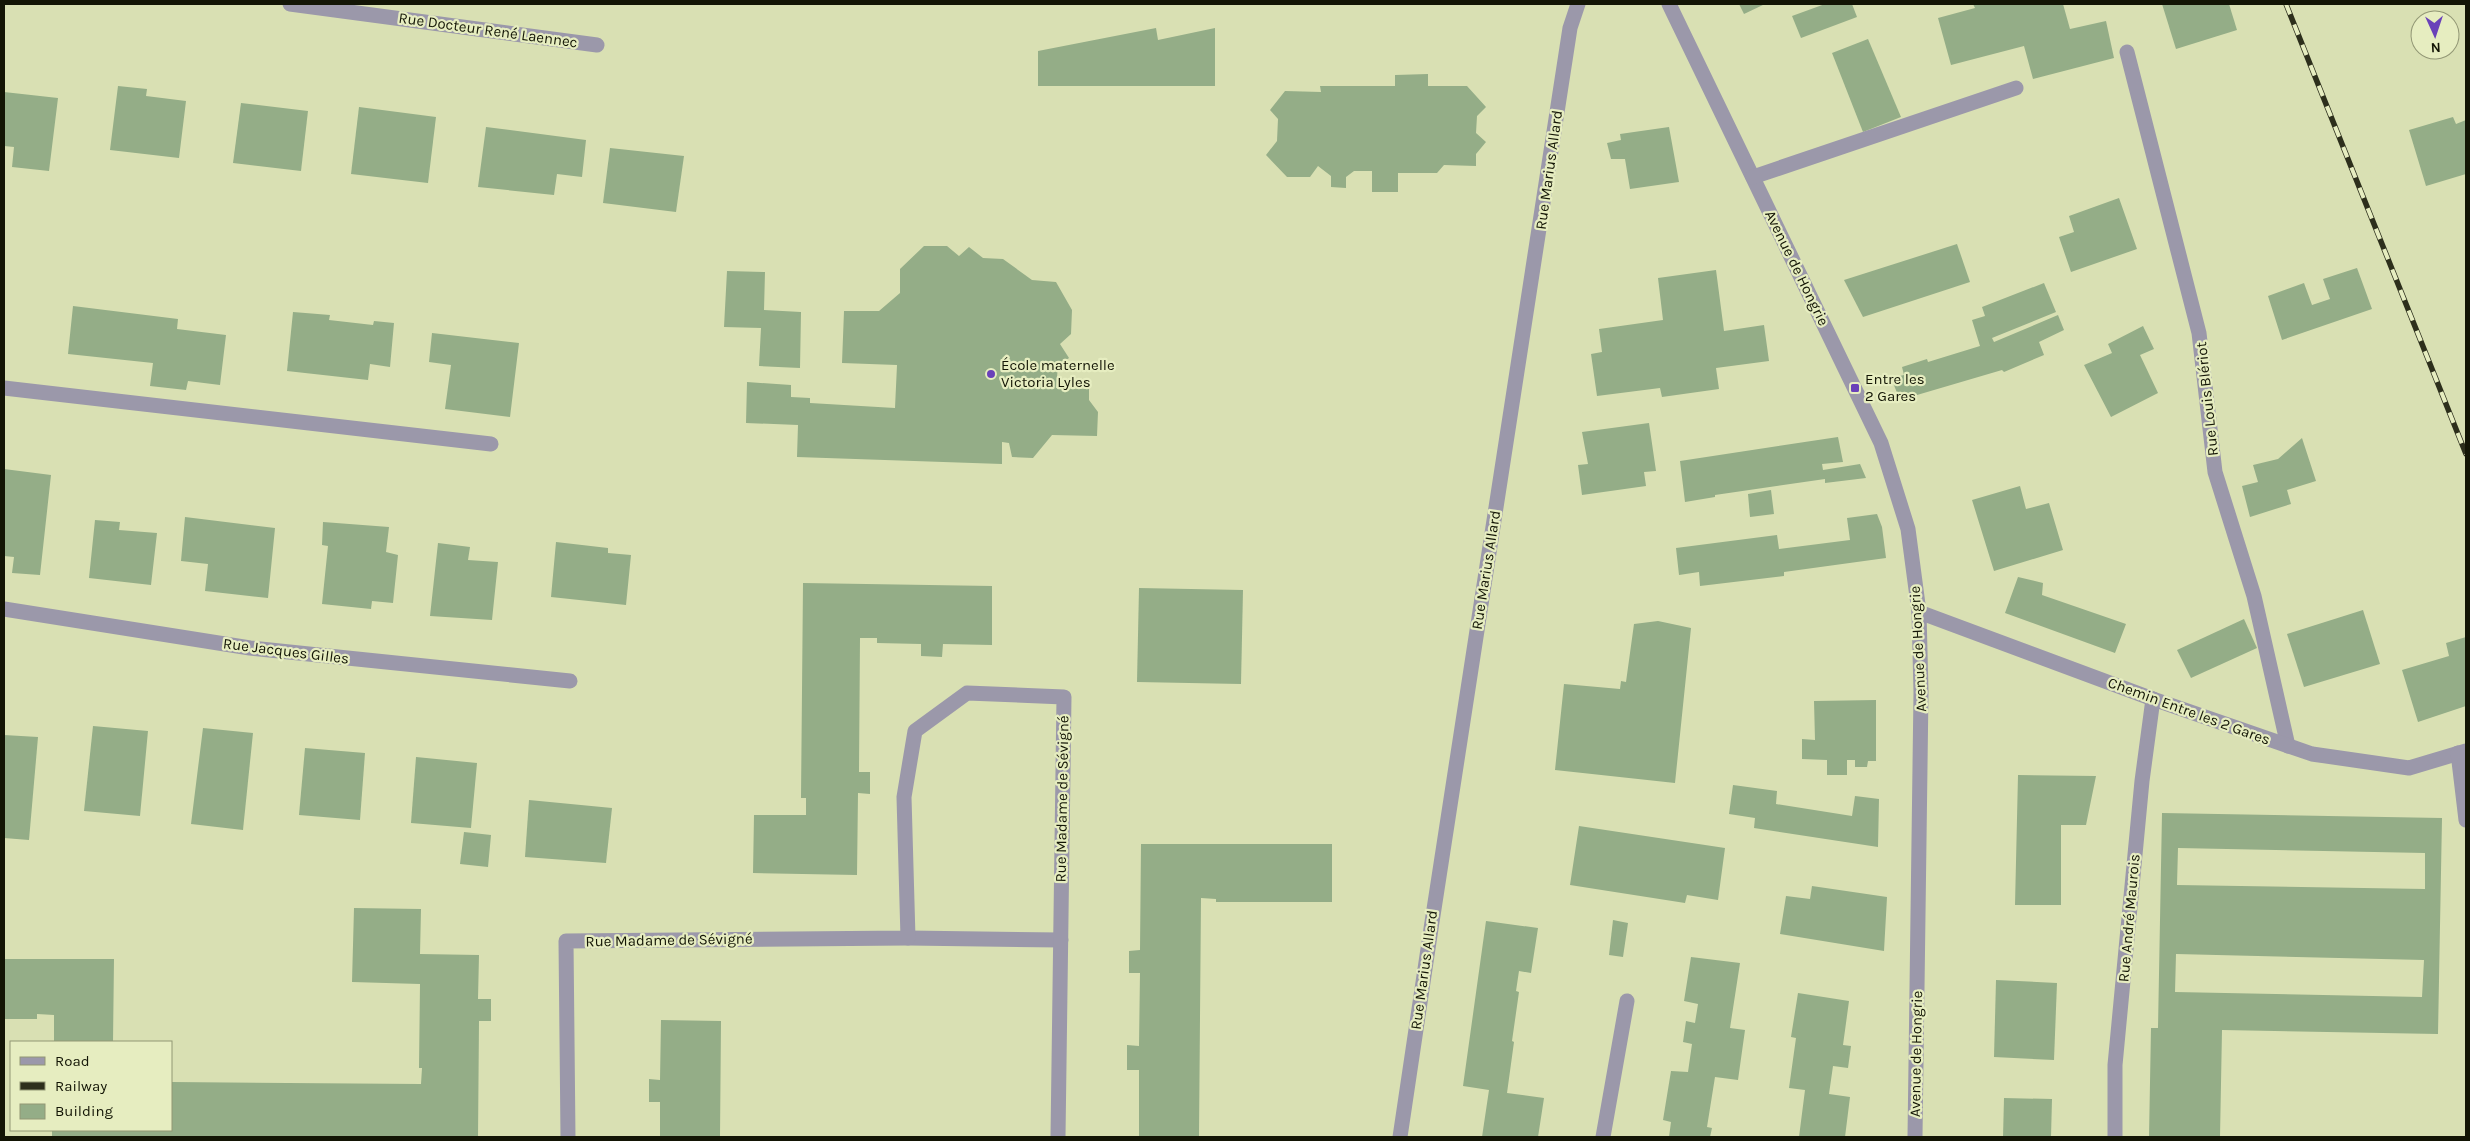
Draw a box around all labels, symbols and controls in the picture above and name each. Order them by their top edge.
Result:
street label: Rue Docteur René Laennec [397,9,579,51]
north arrow [2410,10,2460,60]
text: N [2430,39,2441,56]
street label: Rue Marius Allard [1532,109,1566,231]
street label: Avenue de Hongrie [1761,207,1833,329]
street label: Rue Louis Blériot [2192,341,2222,457]
place label: École maternelle Victoria Lyles [1001,356,1115,391]
marker: École maternelle Victoria Lyles [985,368,997,380]
place label: Entre les 2 Gares [1865,370,1925,405]
marker: Entre les 2 Gares [1849,382,1861,394]
street label: Rue Marius Allard [1468,509,1504,631]
street label: Avenue de Hongrie [1906,585,1930,713]
street label: Rue Jacques Gilles [222,634,350,668]
street label: Chemin Entre les 2 Gares [2105,673,2273,749]
street label: Rue Madame de Sévigné [1052,715,1072,883]
street label: Rue André Maurois [2114,853,2144,983]
street label: Rue Marius Allard [1407,909,1441,1031]
street label: Rue Madame de Sévigné [585,930,753,950]
street label: Avenue de Hongrie [1906,991,1926,1117]
legend [10,1041,172,1131]
text: Road [55,1052,90,1070]
text: Railway [55,1077,107,1095]
text: Building [55,1102,113,1120]

